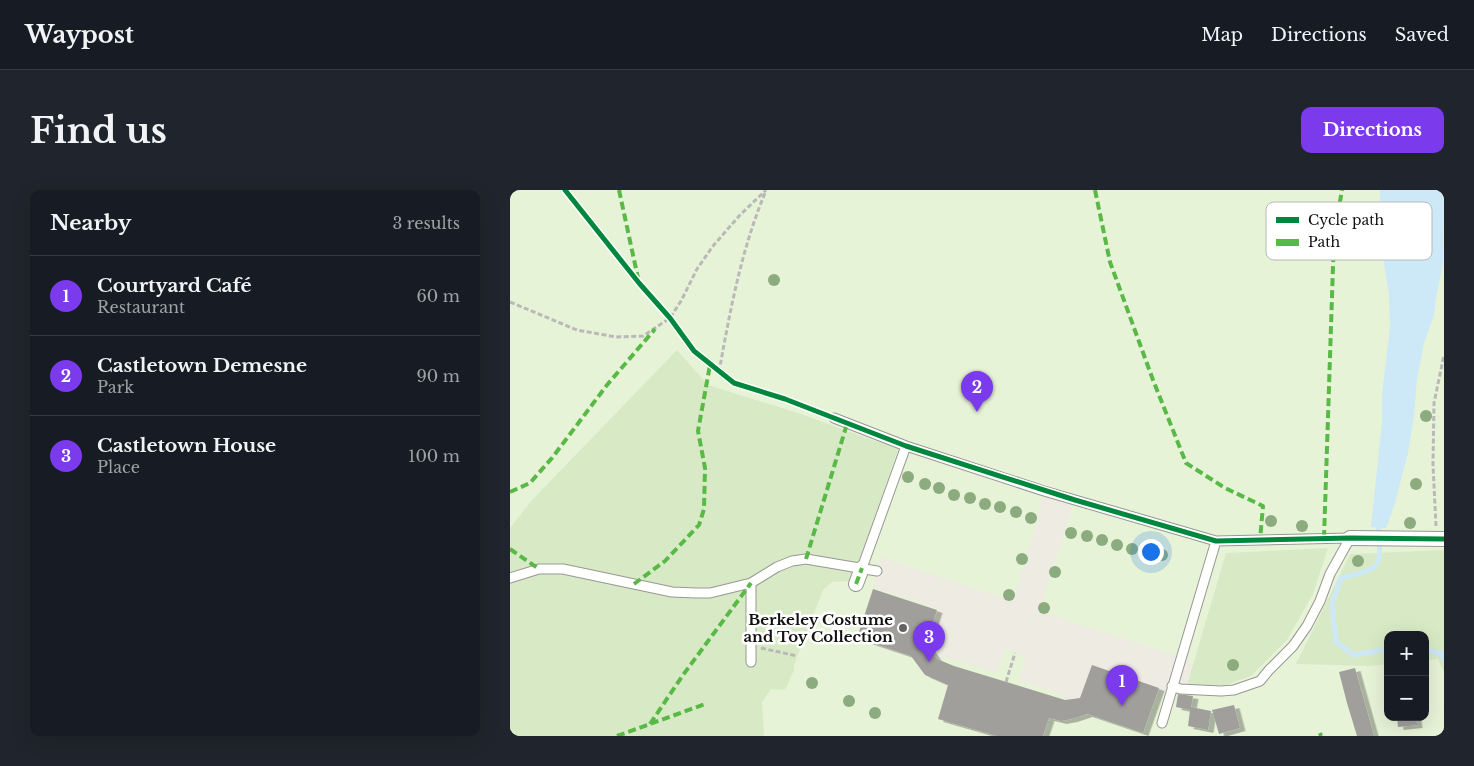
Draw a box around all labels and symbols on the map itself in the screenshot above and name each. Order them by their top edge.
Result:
legend [1266,202,1432,260]
text: Cycle path [1308,211,1385,229]
text: Path [1308,233,1340,251]
pin: 2 [961,371,993,412]
your location [1138,539,1164,565]
place label: Berkeley Costume and Toy Collection [743,610,893,646]
pin: 3 [913,621,945,662]
marker: Berkeley Costume and Toy Collection [897,622,909,634]
pin: 1 [1106,665,1138,706]

